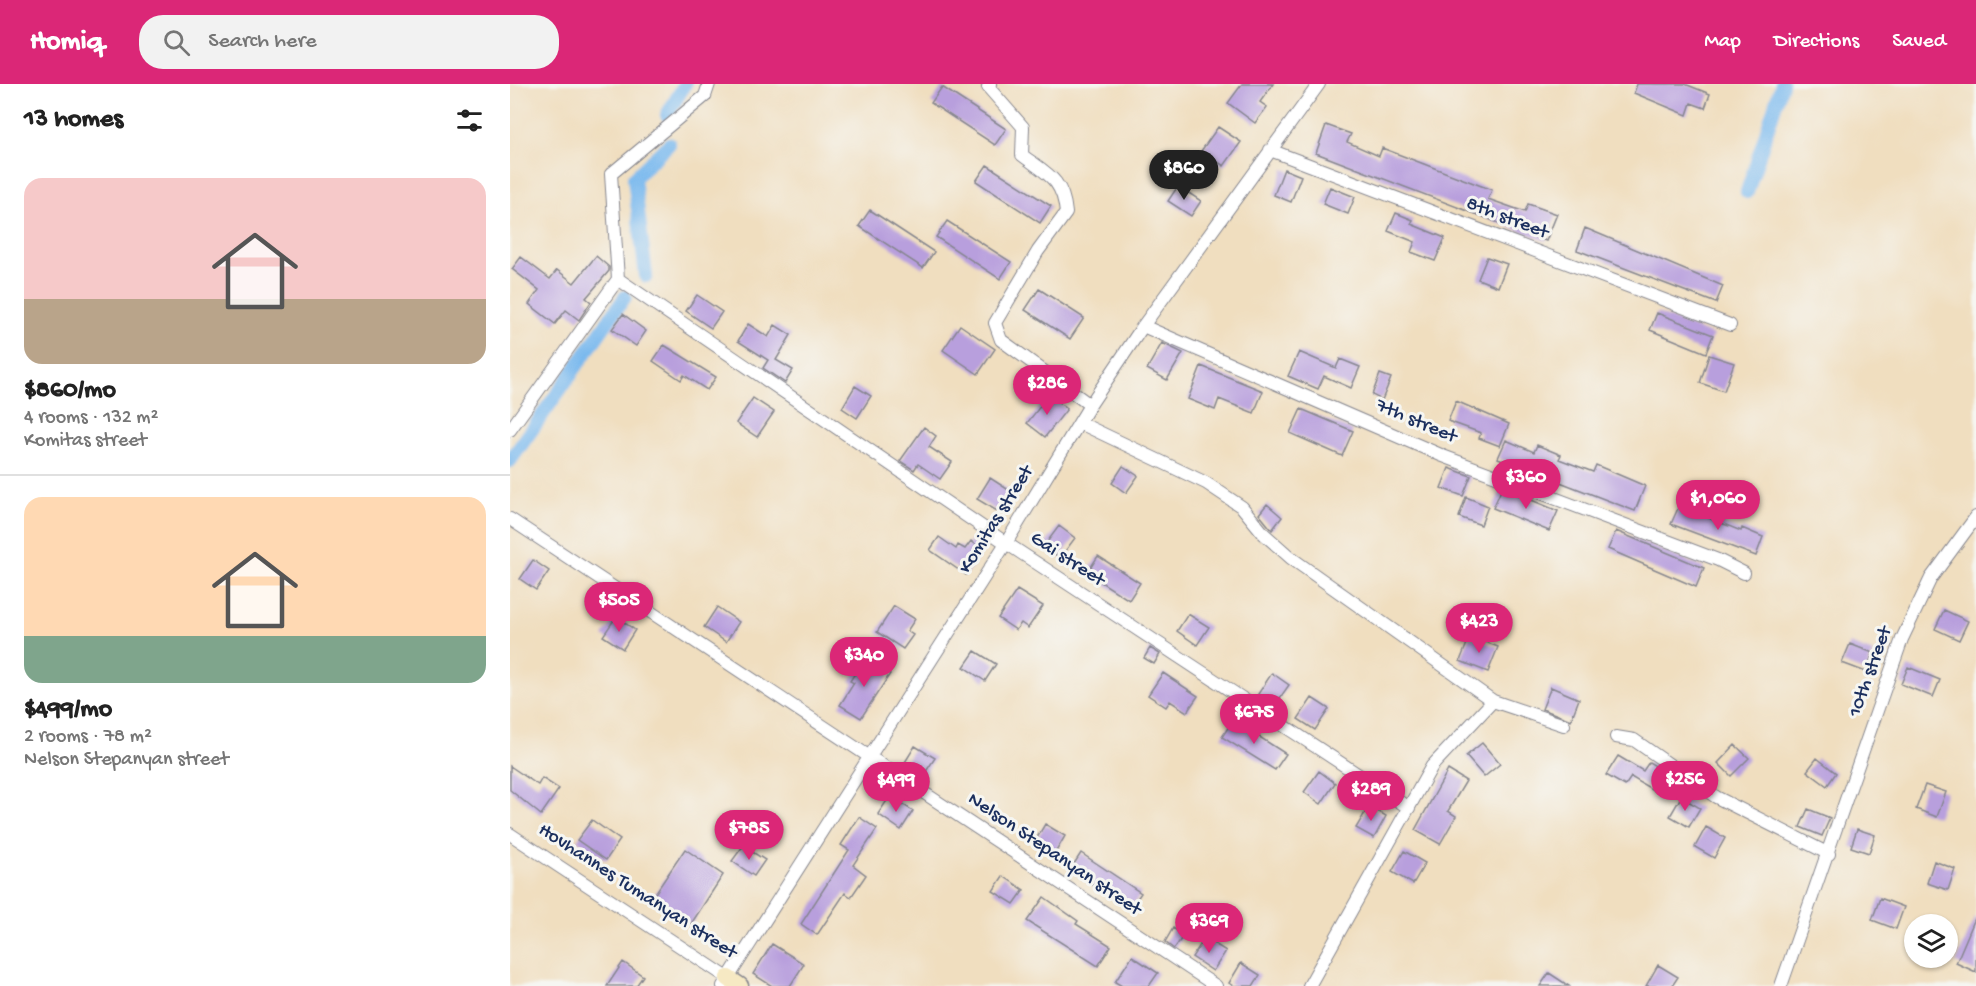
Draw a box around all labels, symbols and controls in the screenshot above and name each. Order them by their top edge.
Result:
search box [139,15,559,69]
text: Homiq [30,26,103,59]
icon: search [160,26,193,59]
text: Search here [208,29,317,55]
text: Map [1704,30,1741,55]
text: Directions [1774,30,1859,55]
text: Saved [1892,30,1946,55]
icon: filters [453,104,486,137]
text: 13 homes [24,105,123,136]
pin: $860 [1148,150,1220,201]
text: $860 [1163,158,1205,181]
street label: 8th street [1463,193,1553,246]
icon: home [201,217,309,325]
pin: $286 [1011,365,1083,416]
text: $286 [1027,373,1067,396]
text: $860/mo [24,376,116,407]
street label: 7th street [1371,394,1462,450]
text: 4 rooms · 132 m² [24,407,158,430]
text: Komitas street [24,430,147,453]
pin: $360 [1490,459,1562,510]
street label: Komitas street [955,460,1040,578]
text: $360 [1506,467,1546,490]
pin: $1,060 [1669,480,1767,531]
text: $1,060 [1690,488,1746,511]
street label: Gai street [1025,527,1110,594]
icon: home [201,536,309,644]
pin: $505 [583,582,655,633]
text: $505 [598,590,640,613]
pin: $423 [1443,603,1515,654]
text: $423 [1460,611,1498,634]
street label: 10th street [1844,622,1899,721]
pin: $340 [828,637,900,688]
text: $340 [844,645,884,668]
pin: $675 [1218,694,1290,745]
text: $499/mo [24,695,112,726]
text: $675 [1234,702,1274,725]
text: 2 rooms · 78 m² [24,726,152,749]
text: Nelson Stepanyan street [24,749,229,772]
pin: $256 [1649,761,1721,812]
pin: $499 [860,762,932,813]
text: $256 [1665,769,1705,792]
text: $499 [877,770,915,793]
pin: $289 [1335,771,1407,822]
text: $289 [1351,779,1391,802]
street label: Nelson Stepanyan street [963,788,1147,923]
pin: $785 [713,810,785,861]
text: $785 [729,818,769,841]
street label: Hovhannes Tumanyan street [533,819,742,966]
pin: $369 [1173,903,1245,954]
text: $369 [1189,911,1229,934]
map controls [1904,914,1958,968]
button: layers [1904,914,1958,968]

